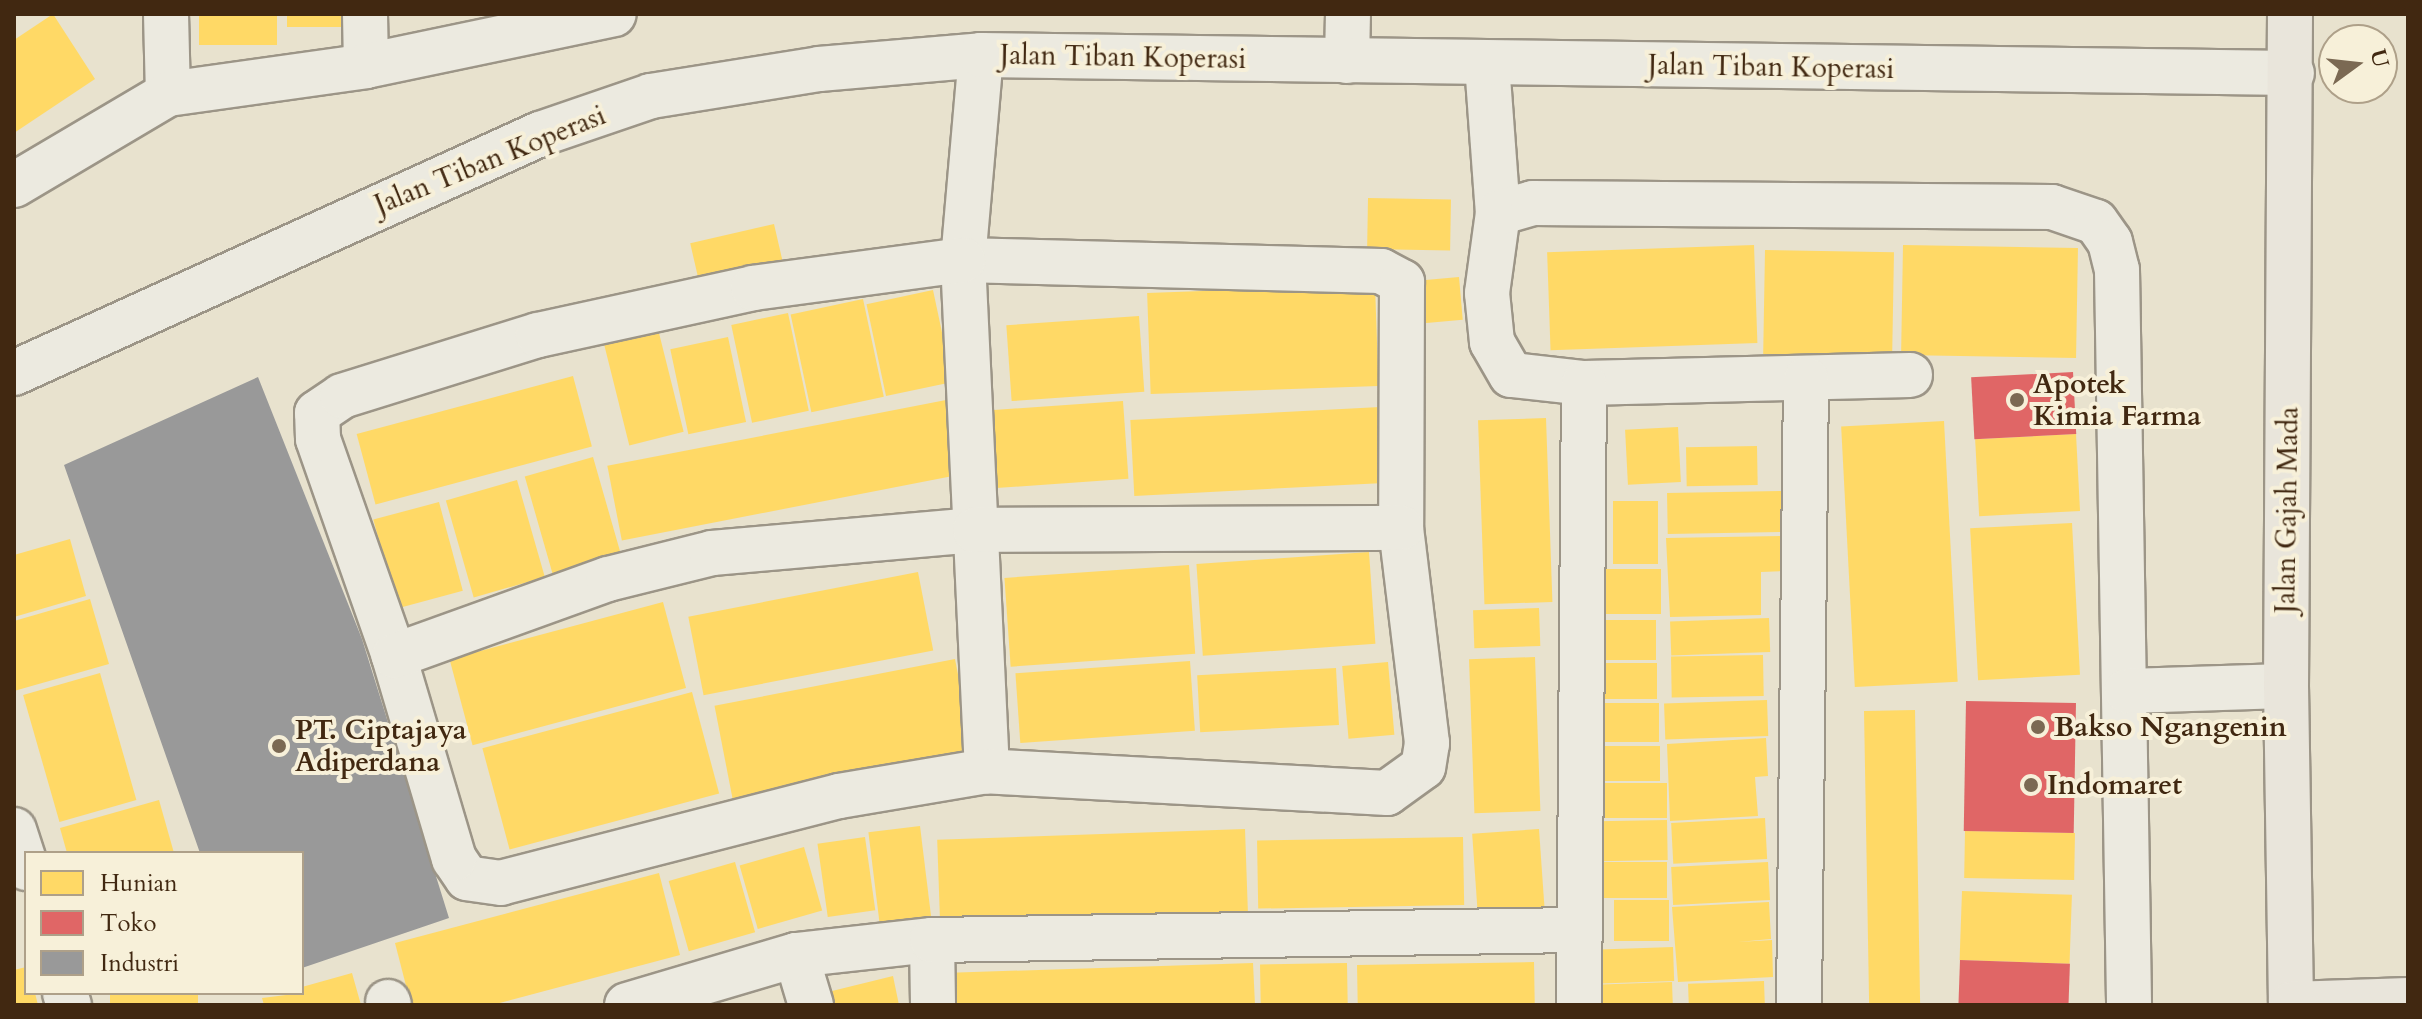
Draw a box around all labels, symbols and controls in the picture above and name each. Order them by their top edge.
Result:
north arrow [2318,24,2398,104]
street label: Jalan Tiban Koperasi [1000,38,1246,76]
text: U [2362,46,2396,71]
street label: Jalan Tiban Koperasi [1648,48,1894,86]
street label: Jalan Tiban Koperasi [370,98,610,222]
place label: Apotek Kimia Farma [2033,367,2201,433]
marker: Apotek Kimia Farma [2008,391,2026,409]
street label: Jalan Gajah Mada [2268,406,2306,614]
place label: Bakso Ngangenin [2054,710,2287,744]
place label: PT. Ciptajaya Adiperdana [295,713,467,779]
marker: Bakso Ngangenin [2029,718,2047,736]
marker: PT. Ciptajaya Adiperdana [270,737,288,755]
place label: Indomaret [2047,768,2182,802]
marker: Indomaret [2022,776,2040,794]
legend [24,851,304,995]
text: Hunian [100,867,178,900]
text: Toko [100,907,156,940]
text: Industri [100,947,179,980]

